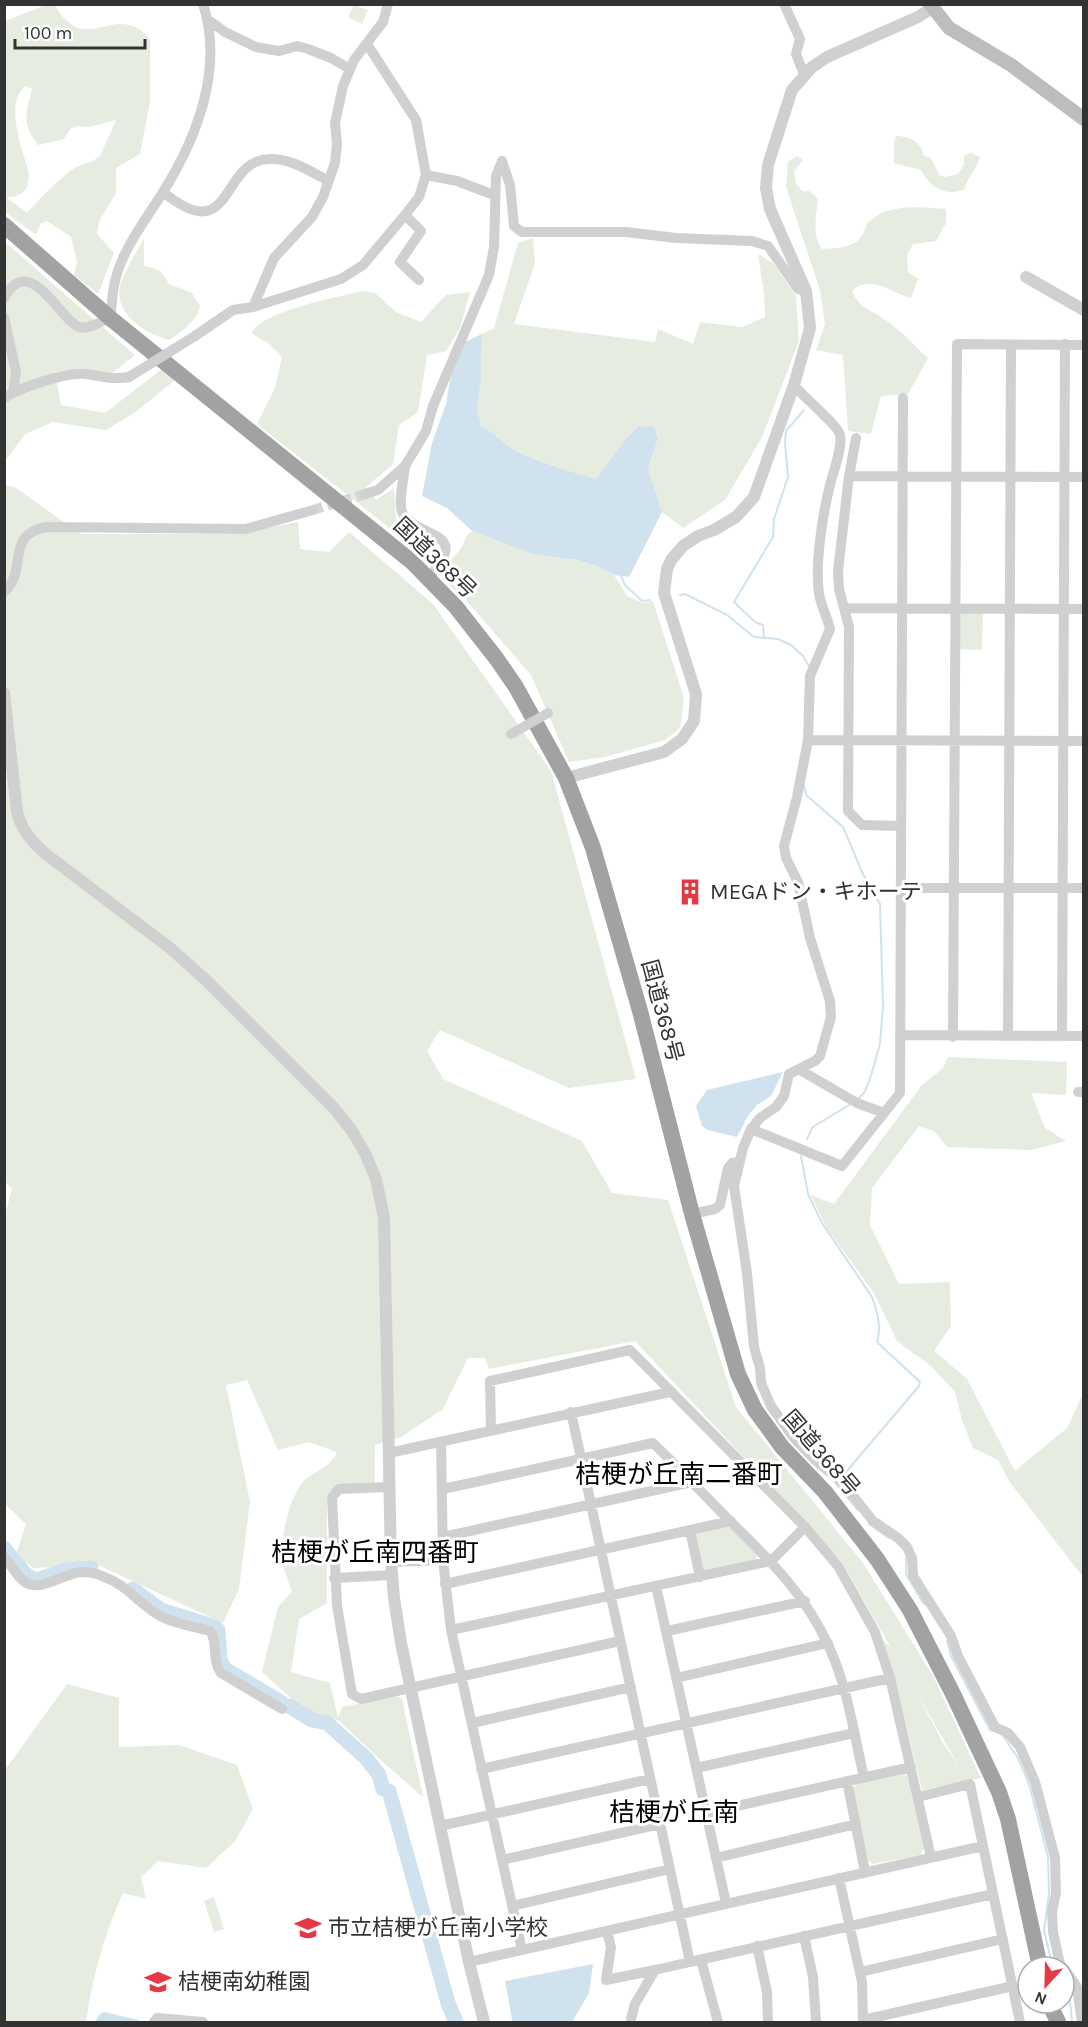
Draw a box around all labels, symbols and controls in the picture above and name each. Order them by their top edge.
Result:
scale bar [15,12,146,50]
text: 100 m [24,22,72,44]
street label: 国道368号 [388,512,482,604]
building icon: MEGAドン・キホーテ [675,877,705,907]
place label: MEGAドン・キホーテ [710,879,922,905]
street label: 国道368号 [636,957,688,1065]
street label: 国道368号 [777,1405,865,1501]
district label: 桔梗が丘南二番町 [575,1459,783,1490]
district label: 桔梗が丘南四番町 [271,1537,479,1568]
district label: 桔梗が丘南 [609,1797,739,1828]
school or university icon: 市立桔梗が丘南小学校 [293,1913,323,1943]
place label: 市立桔梗が丘南小学校 [328,1915,548,1941]
north arrow [1016,1955,1076,2015]
school or university icon: 桔梗南幼稚園 [143,1967,173,1997]
place label: 桔梗南幼稚園 [178,1969,310,1995]
text: N [1032,1987,1049,2009]

